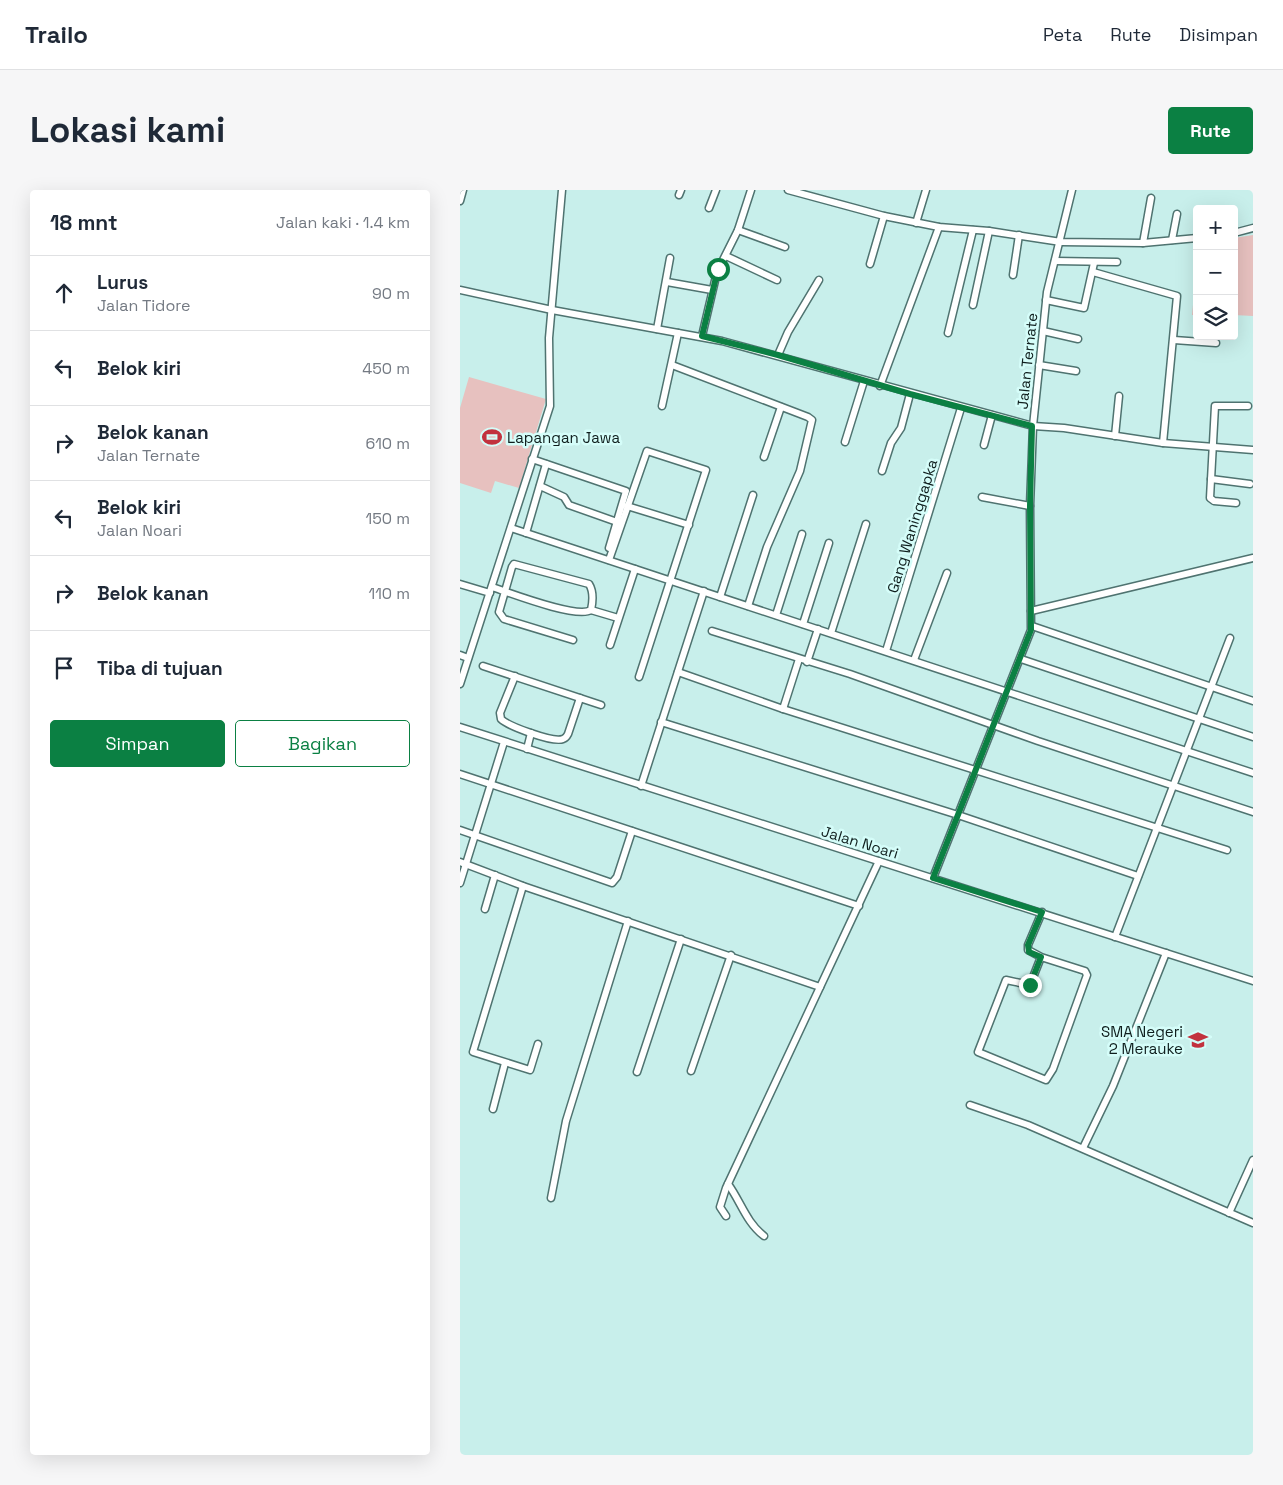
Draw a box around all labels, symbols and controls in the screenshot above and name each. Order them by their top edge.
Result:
text: Trailo [25,19,88,50]
text: Peta [1043,23,1082,46]
text: Rute [1110,23,1151,46]
text: Disimpan [1179,23,1258,46]
button: Rute [1168,107,1253,154]
text: Lokasi kami [30,108,225,152]
map controls [1193,205,1238,340]
button: + [1193,205,1238,250]
text: 18 mnt [50,209,118,236]
text: Jalan kaki · 1.4 km [276,212,410,233]
button: − [1193,250,1238,295]
route start [707,258,730,281]
text: Lurus [97,270,148,295]
icon: ahead [50,279,78,307]
text: 90 m [372,283,410,304]
text: Jalan Tidore [97,295,191,316]
button: layers [1193,295,1238,340]
street label: Jalan Ternate [1012,312,1042,410]
icon: left [50,354,78,382]
text: Belok kiri [97,356,181,381]
text: 450 m [362,358,410,379]
text: Belok kanan [97,420,209,445]
sports icon: Lapangan Jawa [481,426,503,448]
place label: Lapangan Jawa [507,428,620,447]
icon: right [50,429,78,457]
text: 610 m [365,433,410,454]
text: Jalan Ternate [97,445,200,466]
street label: Gang Waninggapka [883,456,941,595]
text: Belok kiri [97,495,181,520]
icon: left [50,504,78,532]
text: 150 m [366,508,410,529]
text: Jalan Noari [97,520,182,541]
icon: right [50,579,78,607]
text: Belok kanan [97,581,209,606]
text: 110 m [368,583,410,604]
icon: arrive [50,654,78,682]
text: Tiba di tujuan [97,656,223,681]
button: Simpan [50,720,225,767]
button: Bagikan [235,720,410,767]
street label: Jalan Noari [819,821,901,863]
route end [1019,974,1042,997]
place label: SMA Negeri 2 Merauke [1101,1022,1183,1058]
school or university icon: SMA Negeri 2 Merauke [1187,1029,1209,1051]

